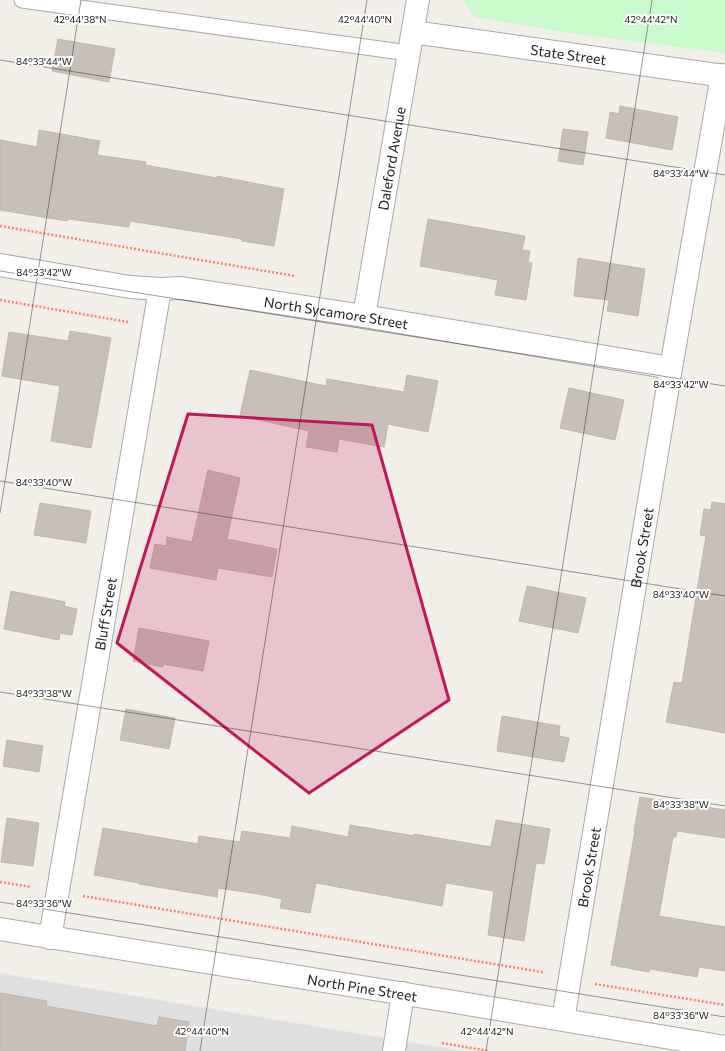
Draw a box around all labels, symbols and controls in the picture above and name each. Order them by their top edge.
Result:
text: 42°44'38"N [53,13,107,25]
text: 42°44'40"N [338,13,392,25]
text: 42°44'42"N [625,13,677,25]
street label: State Street [529,40,608,68]
text: 84°33'44"W [16,55,72,67]
street label: Daleford Avenue [374,105,408,211]
text: 84°33'44"W [653,167,709,179]
text: 84°33'42"W [16,266,72,278]
street label: North Sycamore Street [263,292,410,332]
text: 84°33'42"W [653,378,709,390]
text: 84°33'40"W [16,476,72,488]
street label: Brook Street [626,506,656,589]
street label: Bluff Street [90,576,120,651]
text: 84°33'40"W [653,588,709,600]
text: 84°33'38"W [16,687,72,699]
text: 84°33'38"W [653,798,709,810]
street label: Brook Street [573,825,603,908]
text: 84°33'36"W [16,897,72,909]
street label: North Pine Street [306,970,419,1004]
text: 84°33'36"W [653,1009,709,1021]
text: 42°44'40"N [175,1025,229,1037]
text: 42°44'42"N [461,1025,513,1037]

